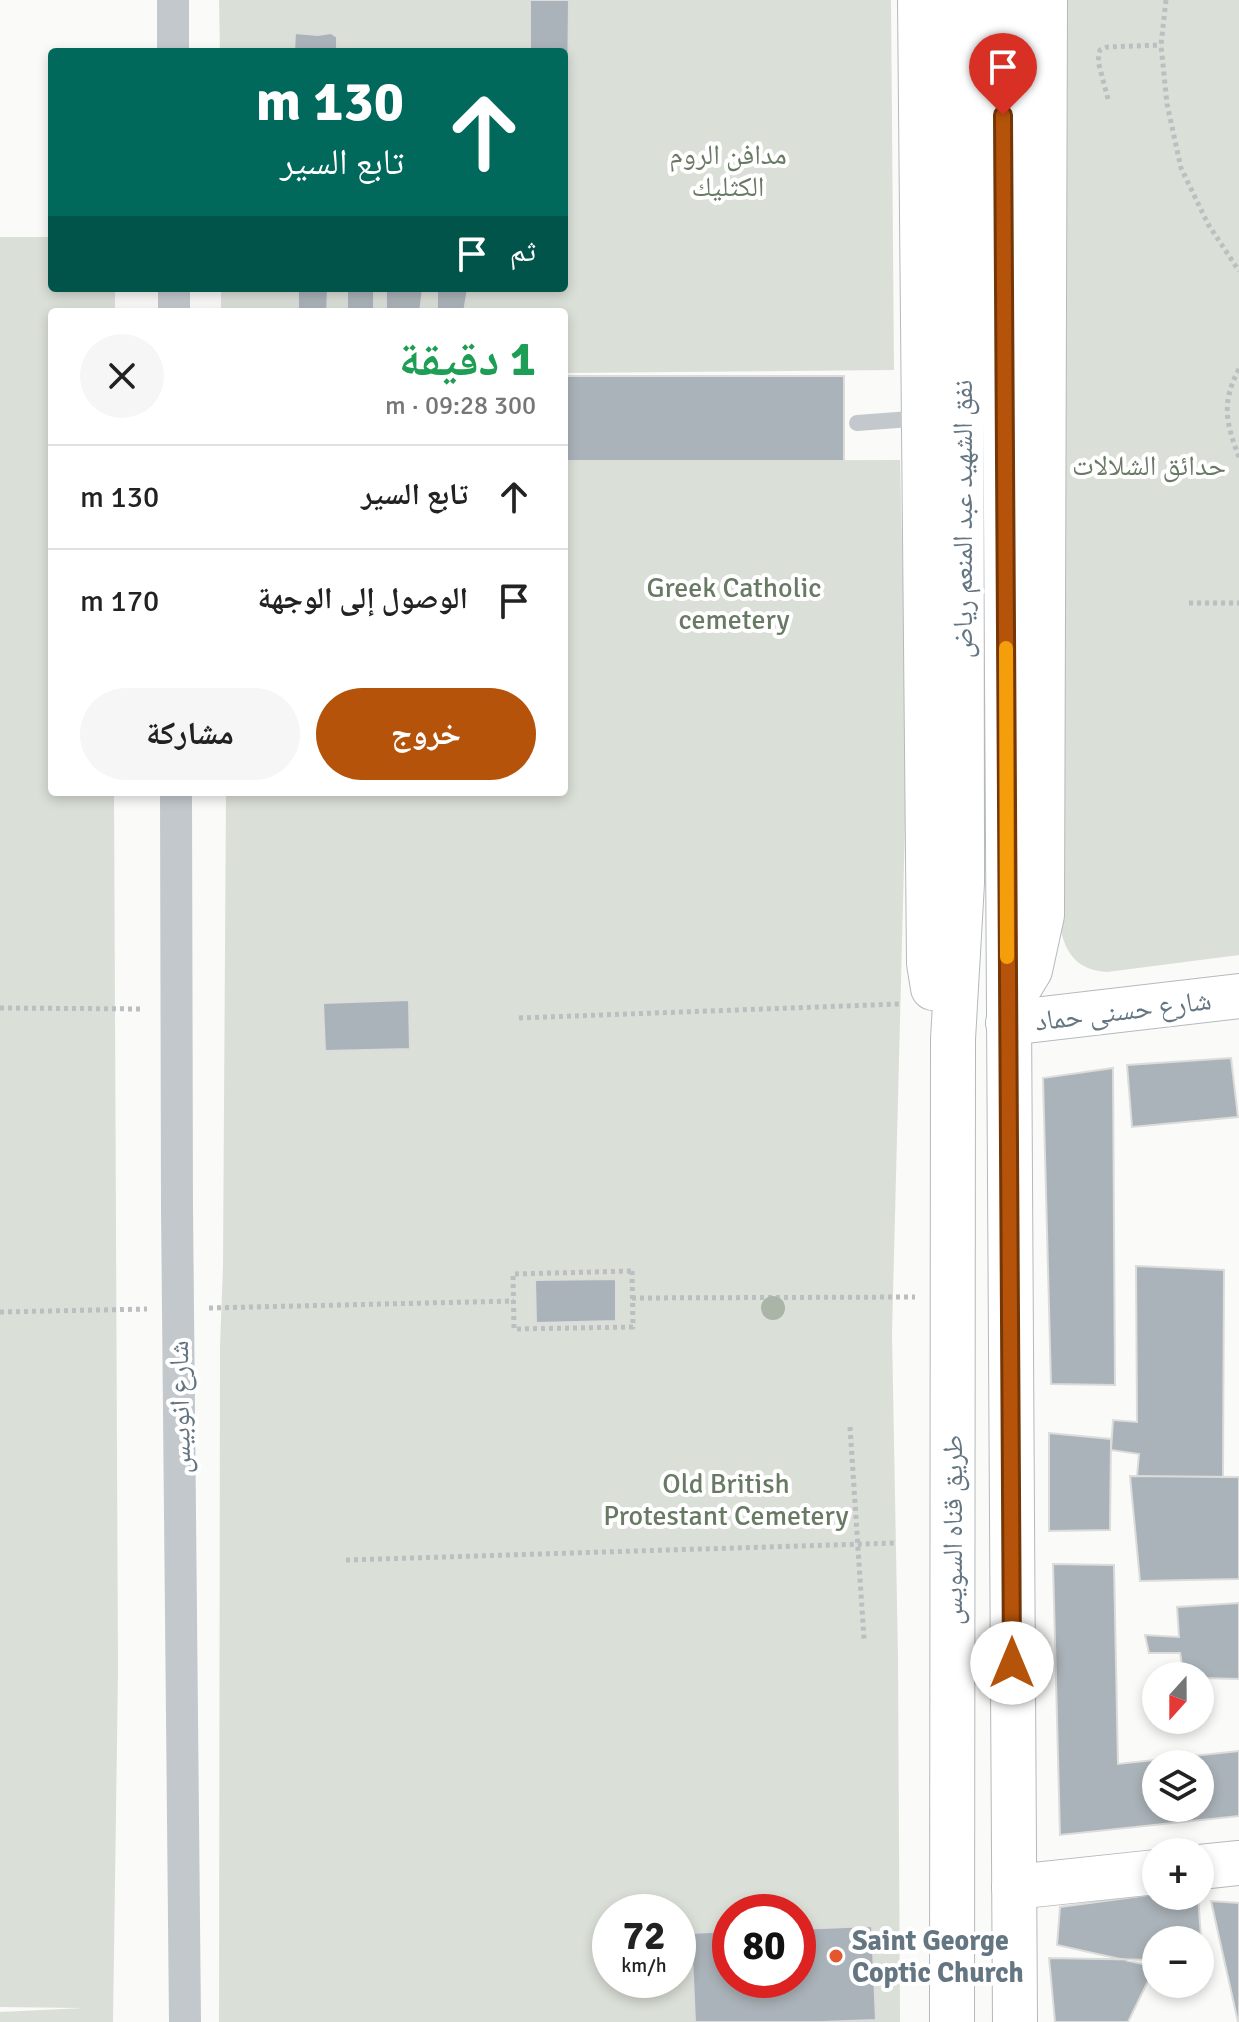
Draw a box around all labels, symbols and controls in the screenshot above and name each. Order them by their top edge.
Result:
pin [969,33,1037,115]
icon: arrive [981,45,1025,89]
text: 130 m [256,67,404,136]
icon: ahead [432,80,536,184]
park label: مدافن الروم الكثليك [669,138,787,204]
text: تابع السير [280,140,404,185]
icon: arrive [450,232,494,276]
text: ثم [510,233,536,270]
text: 1 دقيقة [399,330,536,389]
button: close [80,334,164,418]
street label: نفق الشهيد عبد المنعم رياض [946,380,981,658]
text: 300 m · 09:28 [385,390,536,422]
park label: حدائق الشلالات [1072,449,1226,483]
icon: ahead [492,475,536,519]
text: تابع السير [361,476,468,513]
text: 130 m [80,479,159,516]
park label: Greek Catholic cemetery [646,571,822,637]
icon: arrive [492,579,536,623]
text: الوصول إلى الوجهة [258,580,468,617]
text: 170 m [80,583,159,620]
button: مشاركة [80,688,300,780]
button: خروج [316,688,536,780]
street label: شارع حسنى حماد [1033,983,1213,1039]
street label: شارع انوبيس [162,1340,198,1474]
street label: طريق قناه السويس [936,1435,970,1625]
park label: Old British Protestant Cemetery [603,1467,849,1533]
position arrow [970,1621,1054,1705]
north arrow [1142,1662,1214,1734]
map controls [1142,1662,1214,1998]
button: layers [1142,1750,1214,1822]
button: + [1142,1838,1214,1910]
speed limit sign: 80 [712,1894,816,1998]
text: 72 [622,1911,666,1961]
place label: Saint George Coptic Church [852,1924,1024,1990]
button: − [1142,1926,1214,1998]
marker: Saint George Coptic Church [827,1947,845,1965]
text: km/h [621,1953,667,1978]

